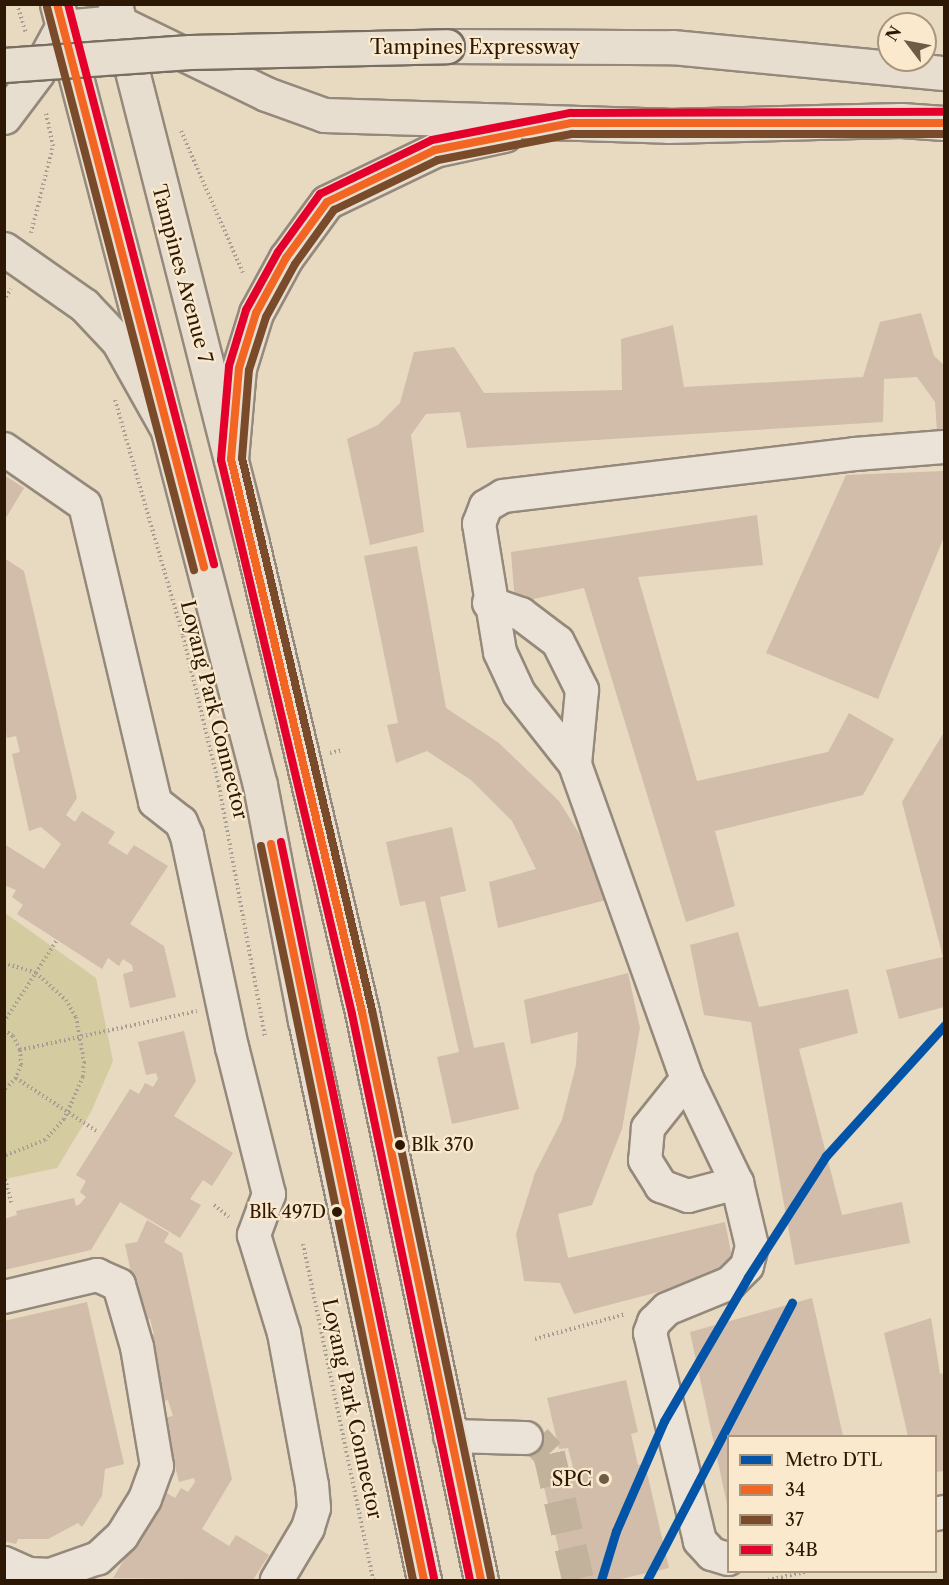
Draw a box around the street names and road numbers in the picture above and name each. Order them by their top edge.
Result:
street label: Tampines Expressway [370,35,580,59]
street label: Tampines Avenue 7 [147,182,217,366]
street label: Loyang Park Connector [175,598,253,822]
street label: Loyang Park Connector [317,1296,387,1522]

